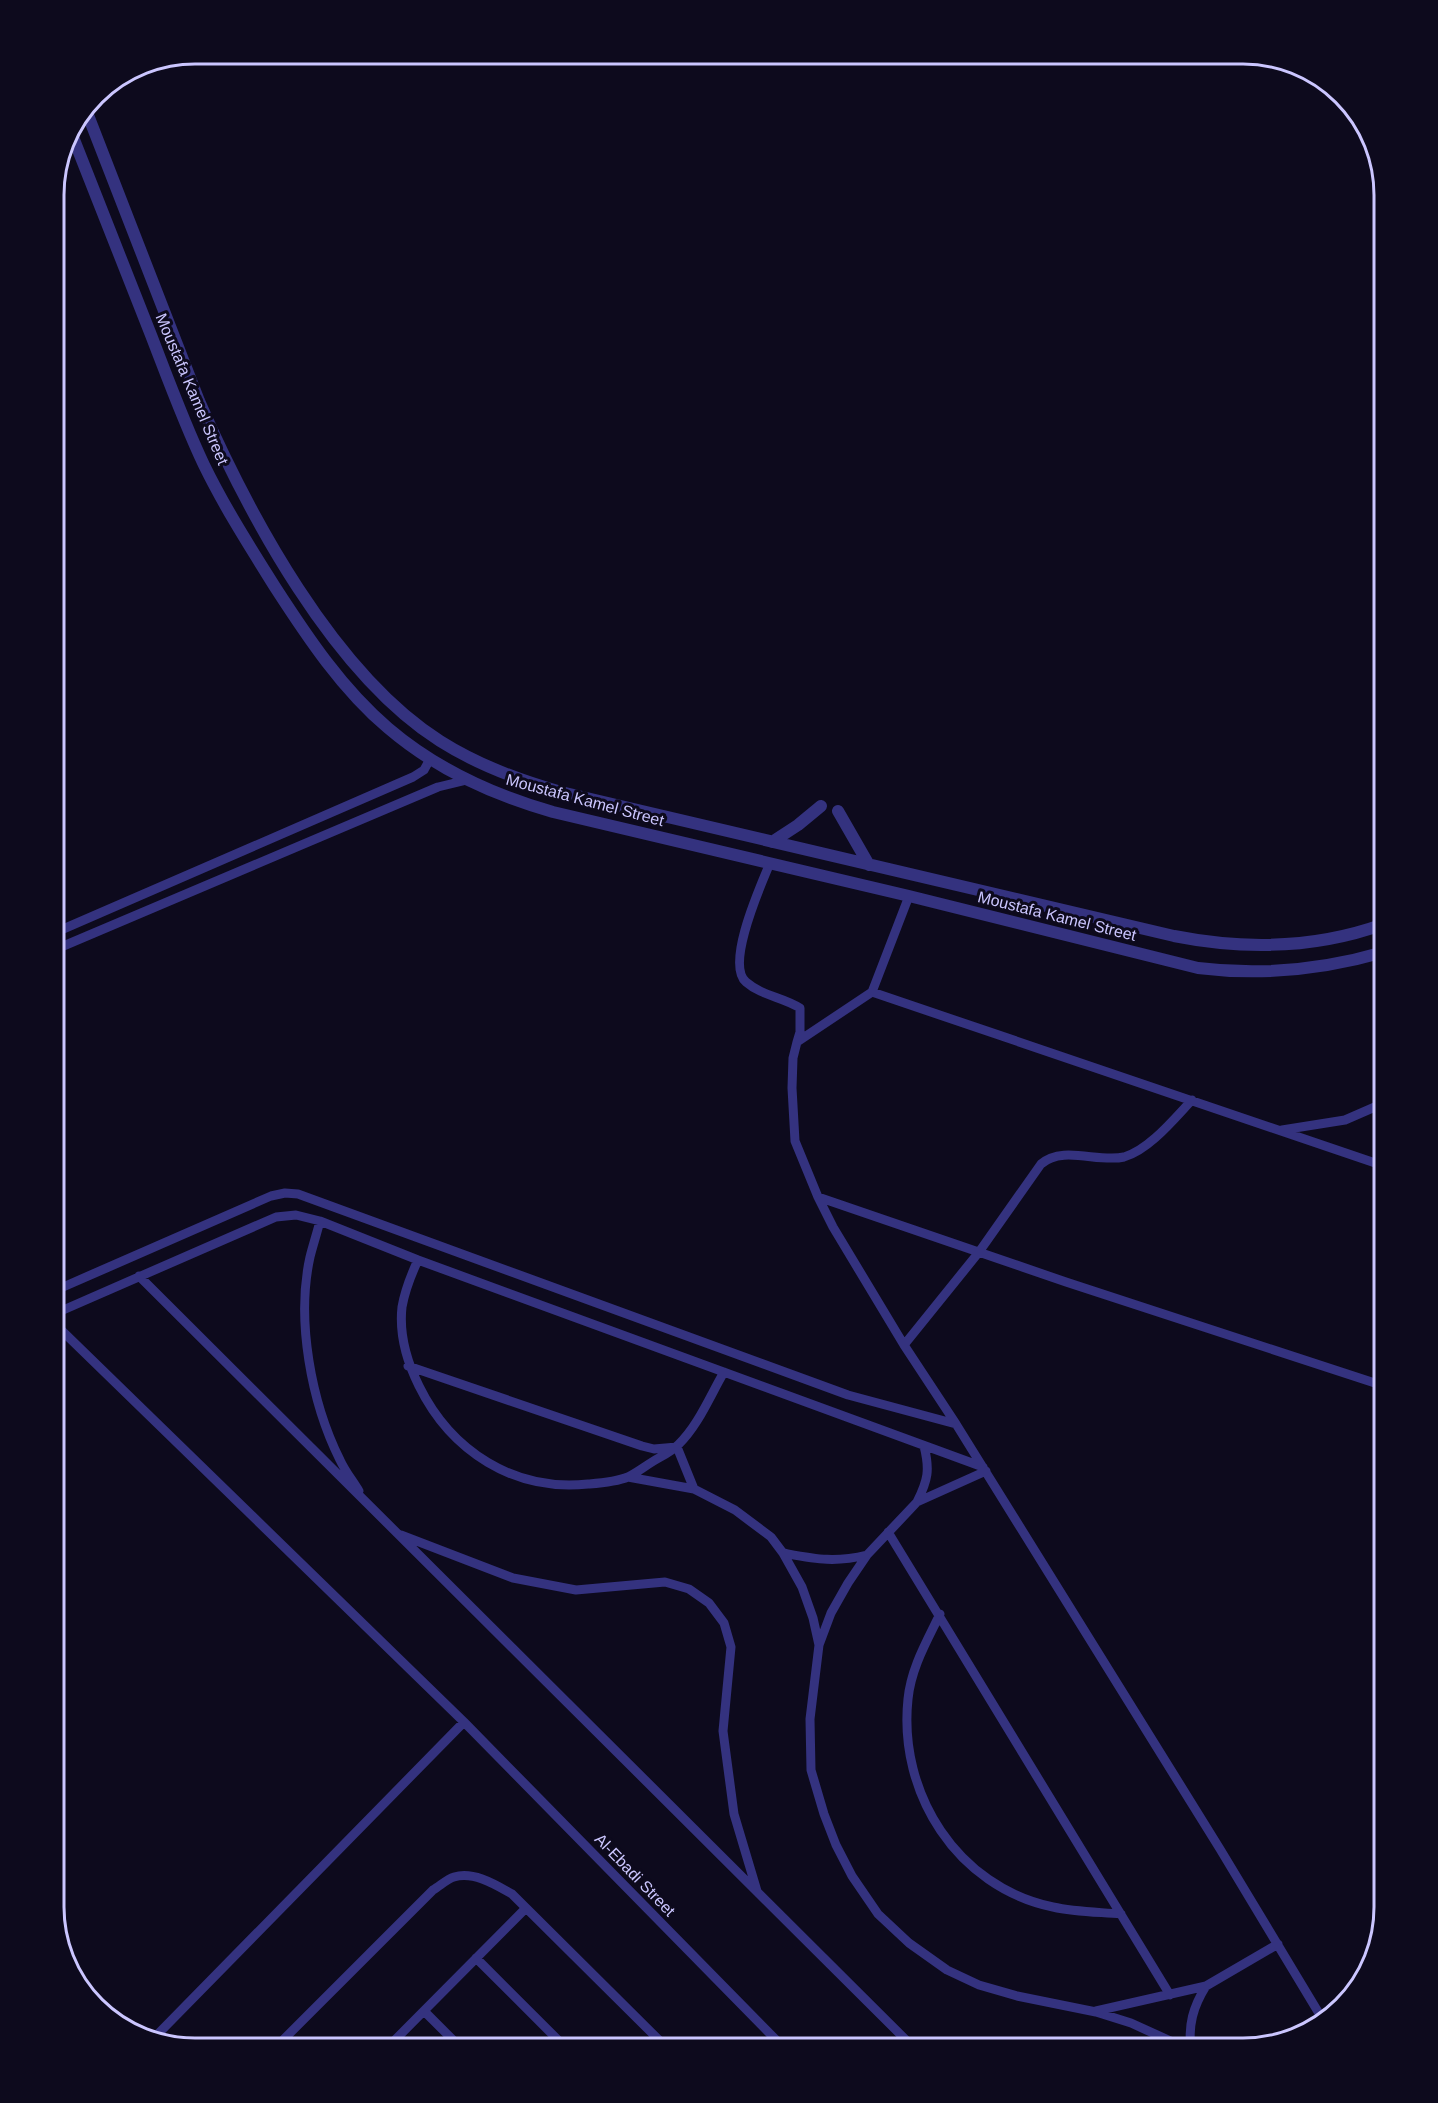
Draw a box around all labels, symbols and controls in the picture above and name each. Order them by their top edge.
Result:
street label: Moustafa Kamel Street [152,311,232,468]
street label: Moustafa Kamel Street [504,771,666,829]
street label: Moustafa Kamel Street [976,888,1139,944]
street label: Al-Ebadi Street [592,1830,679,1920]

